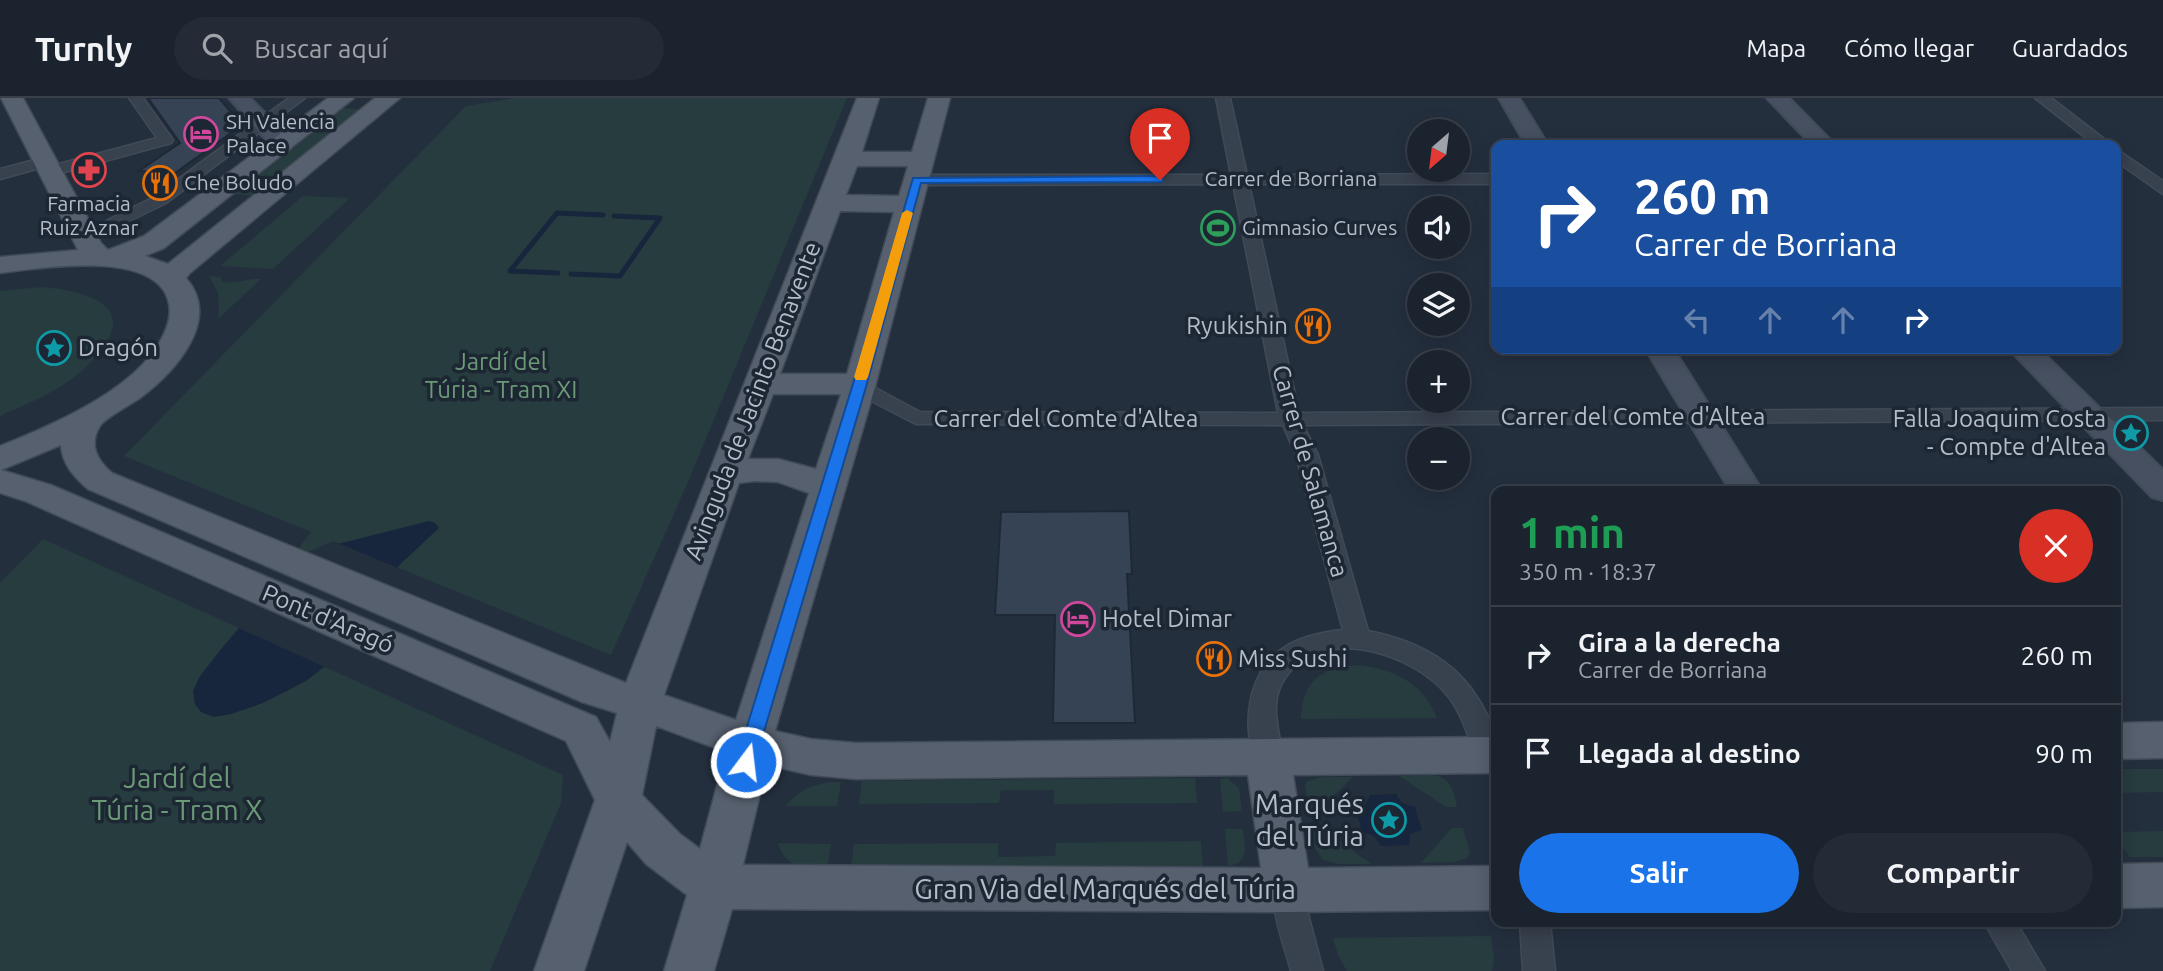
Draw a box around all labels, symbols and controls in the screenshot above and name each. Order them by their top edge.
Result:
search box [174,17,664,80]
icon: search [198,29,236,67]
text: Turnly [35,30,132,67]
text: Buscar aquí [254,34,388,63]
text: Mapa [1746,35,1806,62]
text: Cómo llegar [1844,35,1974,62]
text: Guardados [2012,35,2128,62]
pin [1130,108,1190,180]
place label: SH Valencia Palace [226,109,335,157]
hotel icon: SH Valencia Palace [182,115,220,153]
icon: arrive [1141,119,1179,157]
north arrow [1407,119,1470,182]
map controls [1407,119,1470,490]
pharmacy icon: Farmacia Ruiz Aznar [70,151,108,189]
restaurant icon: Che Boludo [141,164,179,202]
street label: Carrer de Borriana [1205,166,1377,190]
icon: right [1519,168,1610,259]
text: 260 m [1634,168,1771,223]
place label: Che Boludo [184,170,293,194]
place label: Farmacia Ruiz Aznar [39,191,139,239]
button: sound [1407,196,1470,259]
sports icon: Gimnasio Curves [1199,209,1237,247]
place label: Gimnasio Curves [1242,215,1397,239]
text: Carrer de Borriana [1634,226,1897,262]
street label: Avinguda de Jacinto Benavente [679,238,826,564]
button: layers [1407,273,1470,336]
icon: left [1678,301,1716,339]
icon: ahead [1751,301,1789,339]
icon: ahead [1824,301,1862,339]
icon: right [1897,301,1935,339]
restaurant icon: Ryukishin [1294,307,1332,345]
place label: Ryukishin [1186,312,1288,339]
place icon: Dragón [35,329,73,367]
place label: Dragón [78,334,158,361]
park label: Jardí del Túria - Tram XI [425,348,577,403]
button: + [1407,350,1470,413]
street label: Carrer de Salamanca [1267,362,1354,580]
street label: Carrer del Comte d'Altea [1501,403,1765,430]
street label: Carrer del Comte d'Altea [934,405,1198,432]
place label: Falla Joaquim Costa - Compte d'Altea [1893,405,2106,460]
place icon: Falla Joaquim Costa - Compte d'Altea [2112,414,2150,452]
button: − [1407,427,1470,490]
text: 1 min [1519,509,1625,556]
button: close [2019,509,2093,583]
text: 350 m · 18:37 [1519,559,1657,584]
street label: Pont d'Aragó [259,579,398,658]
hotel icon: Hotel Dimar [1059,600,1097,638]
place label: Hotel Dimar [1102,605,1232,632]
text: Gira a la derecha [1578,628,1781,657]
icon: right [1519,636,1557,674]
restaurant icon: Miss Sushi [1195,640,1233,678]
text: 260 m [2021,641,2093,670]
place label: Miss Sushi [1238,645,1347,672]
text: Carrer de Borriana [1578,657,1767,682]
position arrow [709,725,783,799]
icon: arrive [1519,734,1557,772]
text: Llegada al destino [1578,739,1801,768]
text: 90 m [2035,739,2093,768]
park label: Jardí del Túria - Tram X [92,762,262,825]
place label: Marqués del Túria [1255,788,1364,851]
place icon: Marqués del Túria [1370,801,1408,839]
button: Salir [1519,833,1799,913]
button: Compartir [1813,833,2093,913]
street label: Gran Via del Marqués del Túria [914,873,1296,904]

